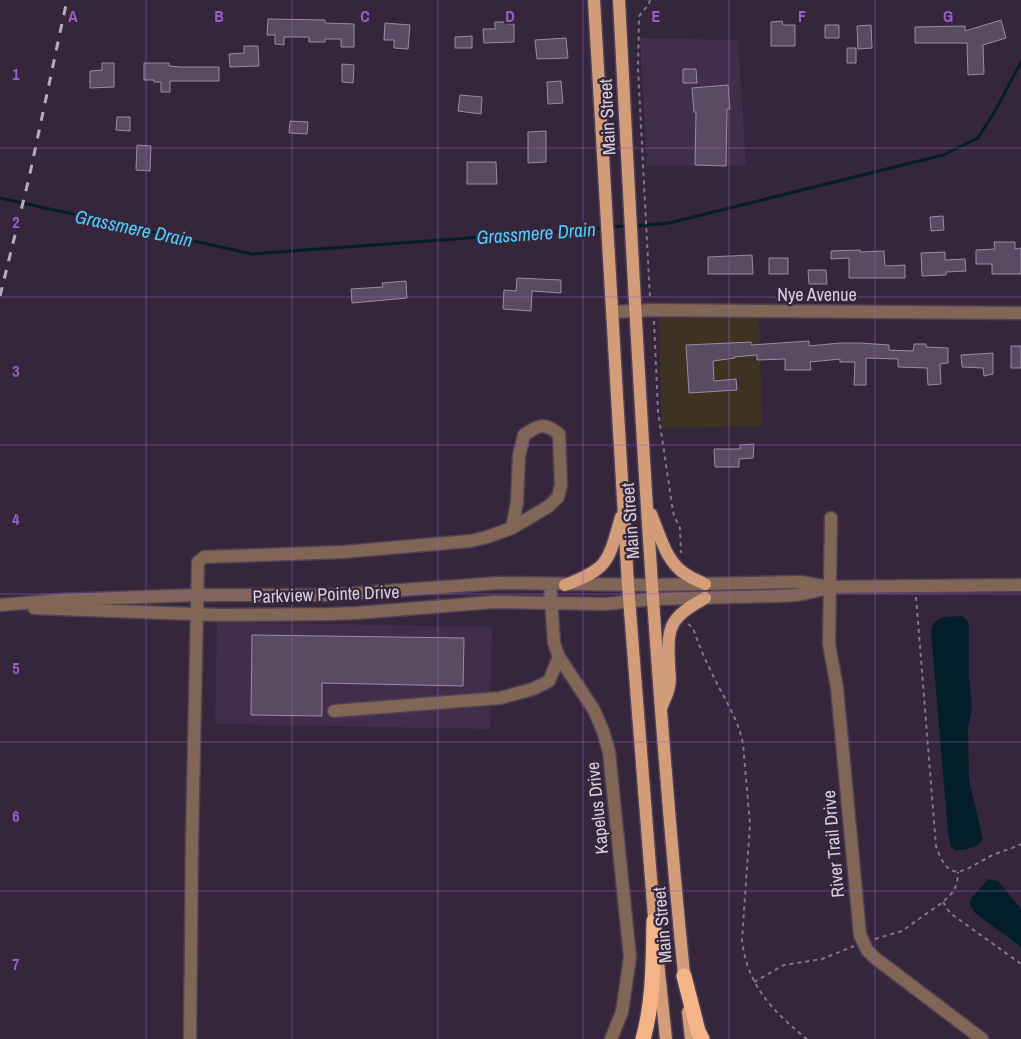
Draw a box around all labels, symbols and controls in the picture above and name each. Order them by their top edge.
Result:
text: A [68,5,78,27]
text: B [214,5,224,27]
text: C [360,5,370,27]
text: D [505,5,515,27]
text: E [652,5,661,27]
text: F [798,5,806,27]
text: G [943,5,953,27]
text: 1 [12,63,20,85]
street label: Main Street [593,78,621,156]
water label: Grassmere Drain [73,203,195,253]
text: 2 [12,211,20,233]
water label: Grassmere Drain [475,216,597,250]
street label: Nye Avenue [777,282,857,307]
text: 3 [12,360,20,382]
street label: Main Street [615,482,645,560]
text: 4 [12,508,20,530]
street label: Parkview Pointe Drive [252,579,400,609]
text: 5 [12,657,20,679]
street label: Kapelus Drive [580,761,614,855]
street label: River Trail Drive [816,789,850,899]
text: 6 [12,805,20,827]
street label: Main Street [646,886,678,964]
text: 7 [12,953,20,975]

